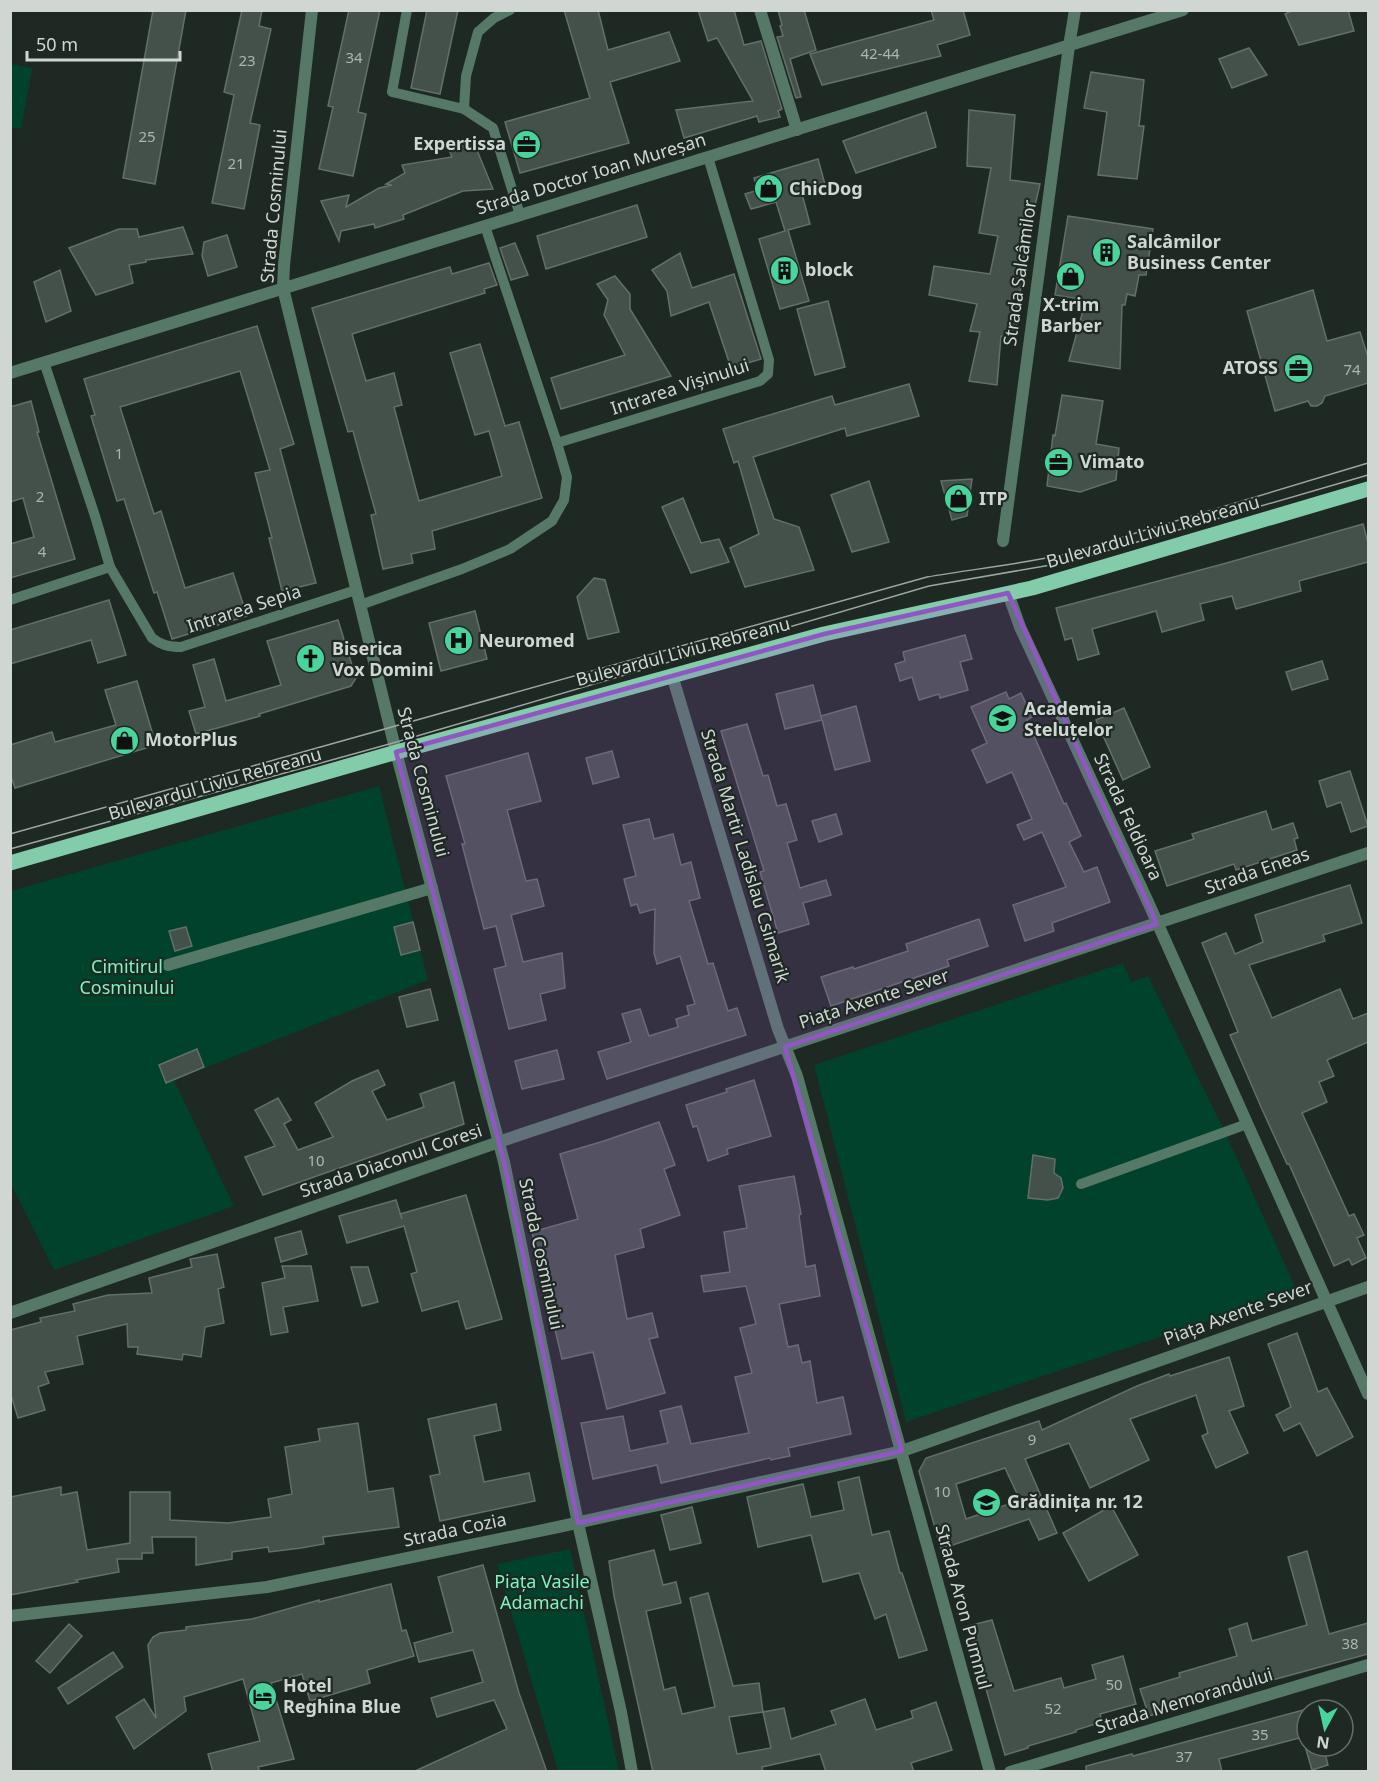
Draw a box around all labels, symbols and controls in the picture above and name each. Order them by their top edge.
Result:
scale bar [27,24,180,62]
text: 50 m [36,32,78,56]
house number: 42-44 [860,43,900,63]
house number: 34 [345,47,363,67]
house number: 23 [238,50,256,70]
house number: 25 [138,126,156,146]
street label: Strada Doctor Ioan Mureșan [473,127,708,219]
street label: Strada Cosminului [254,128,292,284]
office icon: Expertissa [511,128,543,160]
place label: Expertissa [413,131,506,155]
house number: 21 [227,153,245,173]
shop icon: ChicDog [752,173,784,205]
place label: ChicDog [789,176,863,200]
street label: Strada Salcâmilor [997,198,1041,347]
place label: Salcâmilor Business Center [1127,229,1271,274]
building icon: Salcâmilor Business Center [1090,236,1122,268]
building icon: block [768,254,800,286]
place label: block [805,257,854,281]
shop icon: X-trim Barber [1055,260,1087,292]
place label: X-trim Barber [1041,292,1101,337]
street label: Intrarea Vișinului [607,352,752,420]
office icon: ATOSS [1283,352,1315,384]
place label: ATOSS [1223,355,1278,379]
house number: 74 [1343,359,1361,379]
house number: 1 [115,443,123,463]
office icon: Vimato [1043,446,1075,478]
place label: Vimato [1080,449,1144,473]
shop icon: ITP [942,483,974,515]
house number: 2 [36,486,44,506]
place label: ITP [979,486,1008,510]
street label: Bulevardul Liviu Rebreanu [1043,489,1262,573]
house number: 4 [38,541,47,561]
street label: Intrarea Sepia [184,578,304,638]
street label: Bulevardul Liviu Rebreanu [573,611,792,691]
hospital icon: Neuromed [442,625,474,657]
place label: Neuromed [479,628,575,652]
place label: Biserica Vox Domini [332,636,434,681]
church icon: Biserica Vox Domini [295,643,327,675]
place label: Academia Steluțelor [1024,696,1113,741]
school or university icon: Academia Steluțelor [987,703,1019,735]
street label: Strada Cosminului [392,704,456,859]
shop icon: MotorPlus [108,724,140,756]
street label: Strada Martir Ladislau Csimarik [696,726,796,986]
place label: MotorPlus [145,727,238,751]
street label: Bulevardul Liviu Rebreanu [105,741,324,825]
street label: Strada Feldioara [1089,749,1169,884]
street label: Strada Eneas [1201,841,1312,899]
park label: Cimitirul Cosminului [79,954,175,999]
street label: Piața Axente Sever [796,962,952,1034]
street label: Strada Diaconul Coresi [296,1118,485,1203]
house number: 10 [307,1150,325,1170]
street label: Strada Cosminului [514,1176,570,1332]
street label: Piața Axente Sever [1160,1274,1316,1350]
house number: 9 [1028,1429,1036,1449]
house number: 10 [933,1481,951,1501]
school or university icon: Grădinița nr. 12 [970,1486,1002,1518]
place label: Grădinița nr. 12 [1007,1489,1143,1513]
street label: Strada Cozia [401,1506,508,1552]
street label: Strada Aron Pumnul [930,1521,998,1692]
park label: Piața Vasile Adamachi [494,1569,590,1614]
house number: 38 [1341,1633,1359,1653]
street label: Strada Memorandului [1092,1662,1275,1738]
place label: Hotel Reghina Blue [283,1673,401,1718]
house number: 50 [1105,1674,1123,1694]
hotel icon: Hotel Reghina Blue [246,1680,278,1712]
house number: 52 [1044,1698,1062,1718]
north arrow [1295,1698,1355,1758]
house number: 35 [1251,1724,1269,1744]
text: N [1315,1731,1331,1755]
house number: 37 [1175,1746,1193,1766]

